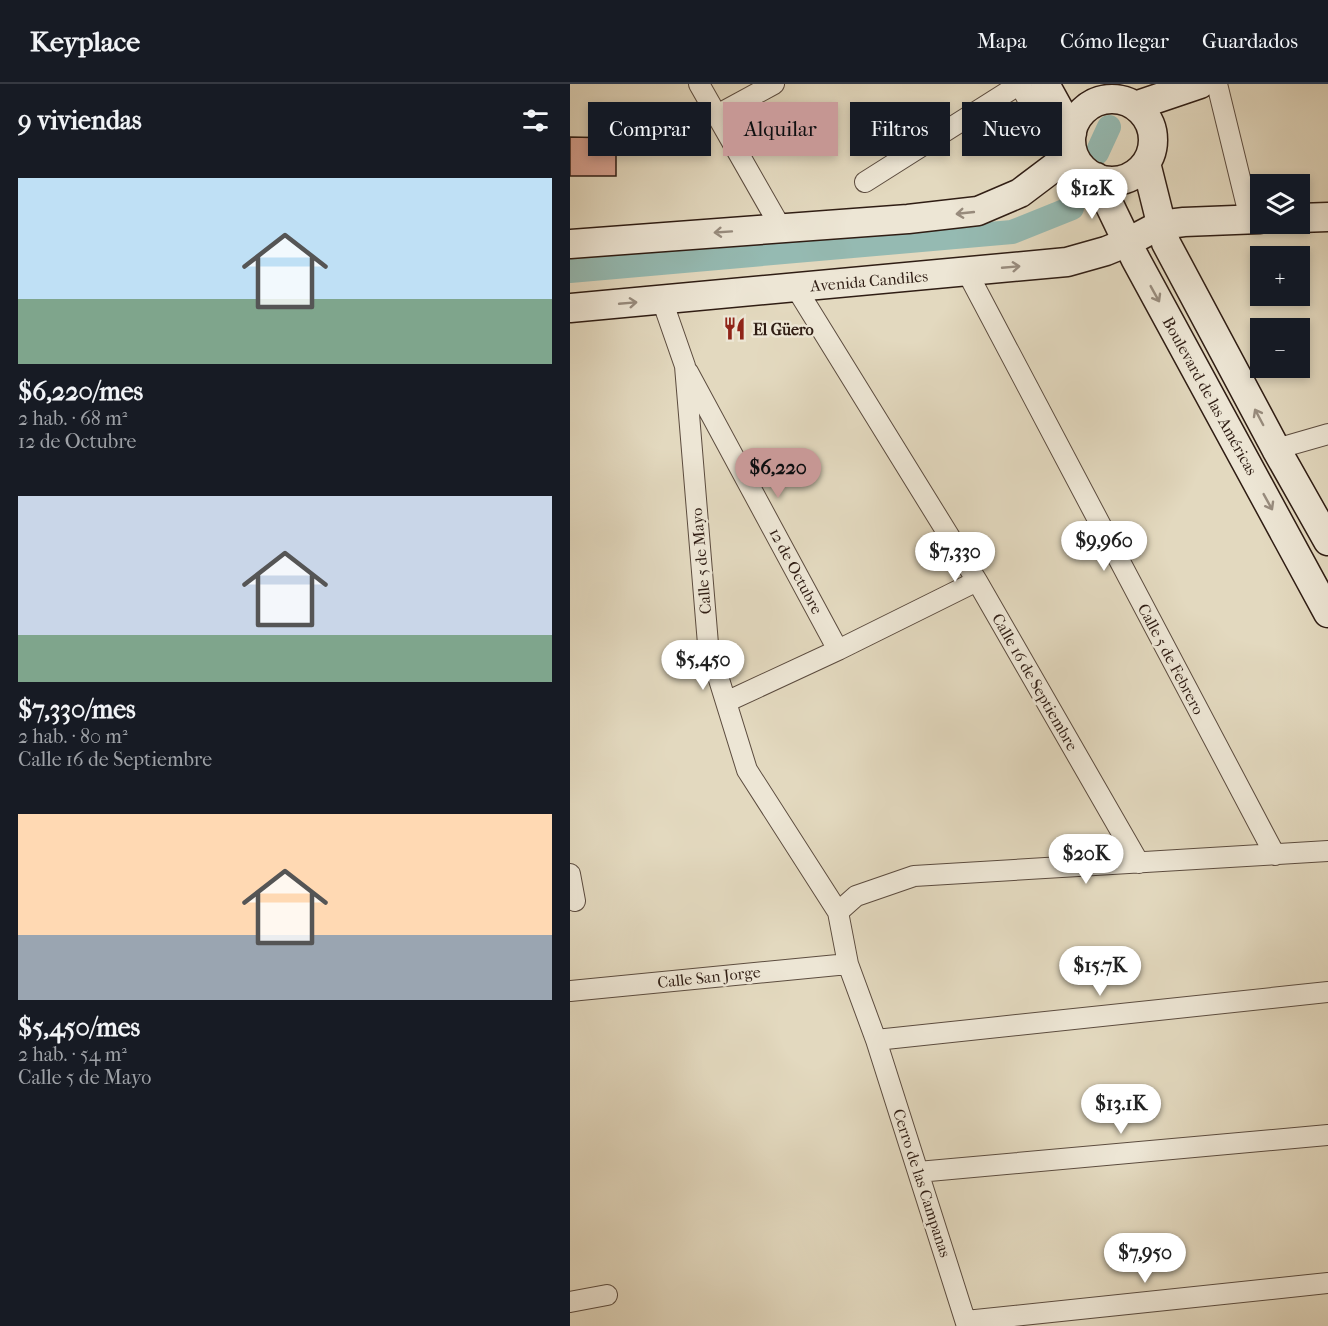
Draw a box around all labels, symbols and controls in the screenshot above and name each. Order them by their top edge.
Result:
text: Keyplace [30,25,140,58]
text: Mapa [977,29,1027,53]
text: Cómo llegar [1060,29,1169,53]
text: Guardados [1202,29,1298,53]
chip: Comprar [588,102,711,156]
chip: Alquilar [723,102,838,156]
chip: Filtros [850,102,950,156]
chip: Nuevo [962,102,1062,156]
icon: filters [519,104,552,137]
text: 9 viviendas [18,105,142,136]
pin: $12K [1056,169,1128,220]
map controls [1250,174,1310,378]
button: layers [1250,174,1310,234]
text: $12K [1071,177,1113,200]
one-way arrow [956,207,976,218]
icon: home [231,217,339,325]
one-way arrow [713,227,733,238]
button: + [1250,246,1310,306]
one-way arrow [1000,261,1020,272]
street label: Avenida Candiles [808,266,929,296]
one-way arrow [1149,285,1161,302]
one-way arrow [618,297,638,308]
street label: Boulevard de las Américas [1159,314,1262,479]
restaurant icon: El Güero [722,316,748,342]
button: − [1250,318,1310,378]
place label: El Güero [753,320,814,339]
text: $6,220/mes [18,376,143,407]
text: 2 hab. · 68 m² [18,407,127,430]
one-way arrow [1253,408,1264,426]
text: 12 de Octubre [18,430,136,453]
pin: $6,220 [729,448,827,499]
text: $6,220 [749,456,807,479]
one-way arrow [1263,493,1274,511]
street label: Calle 5 de Mayo [687,507,715,615]
pin: $9,960 [1055,521,1153,572]
street label: 12 de Octubre [765,525,827,617]
text: $9,960 [1075,529,1133,552]
pin: $7,330 [906,532,1004,583]
icon: home [231,535,339,643]
text: $7,330 [929,540,981,563]
street label: Calle 5 de Febrero [1134,600,1208,718]
street label: Calle 16 de Septiembre [988,610,1082,754]
pin: $5,450 [654,640,752,691]
text: $5,450 [675,648,731,671]
text: $7,330/mes [18,694,136,725]
text: 2 hab. · 80 m² [18,725,128,748]
text: Calle 16 de Septiembre [18,748,212,771]
pin: $20K [1050,834,1122,885]
text: $20K [1063,842,1109,865]
icon: home [231,853,339,961]
pin: $15.7K [1051,946,1149,997]
text: $15.7K [1073,954,1127,977]
street label: Calle San Jorge [657,962,762,992]
text: $5,450/mes [18,1012,140,1043]
text: 2 hab. · 54 m² [18,1043,127,1066]
text: Calle 5 de Mayo [18,1066,151,1089]
pin: $13.1K [1072,1084,1170,1135]
text: $13.1K [1095,1092,1147,1115]
street label: Cerro de las Campanas [889,1106,955,1260]
pin: $7,950 [1096,1233,1194,1284]
text: $7,950 [1118,1241,1172,1264]

